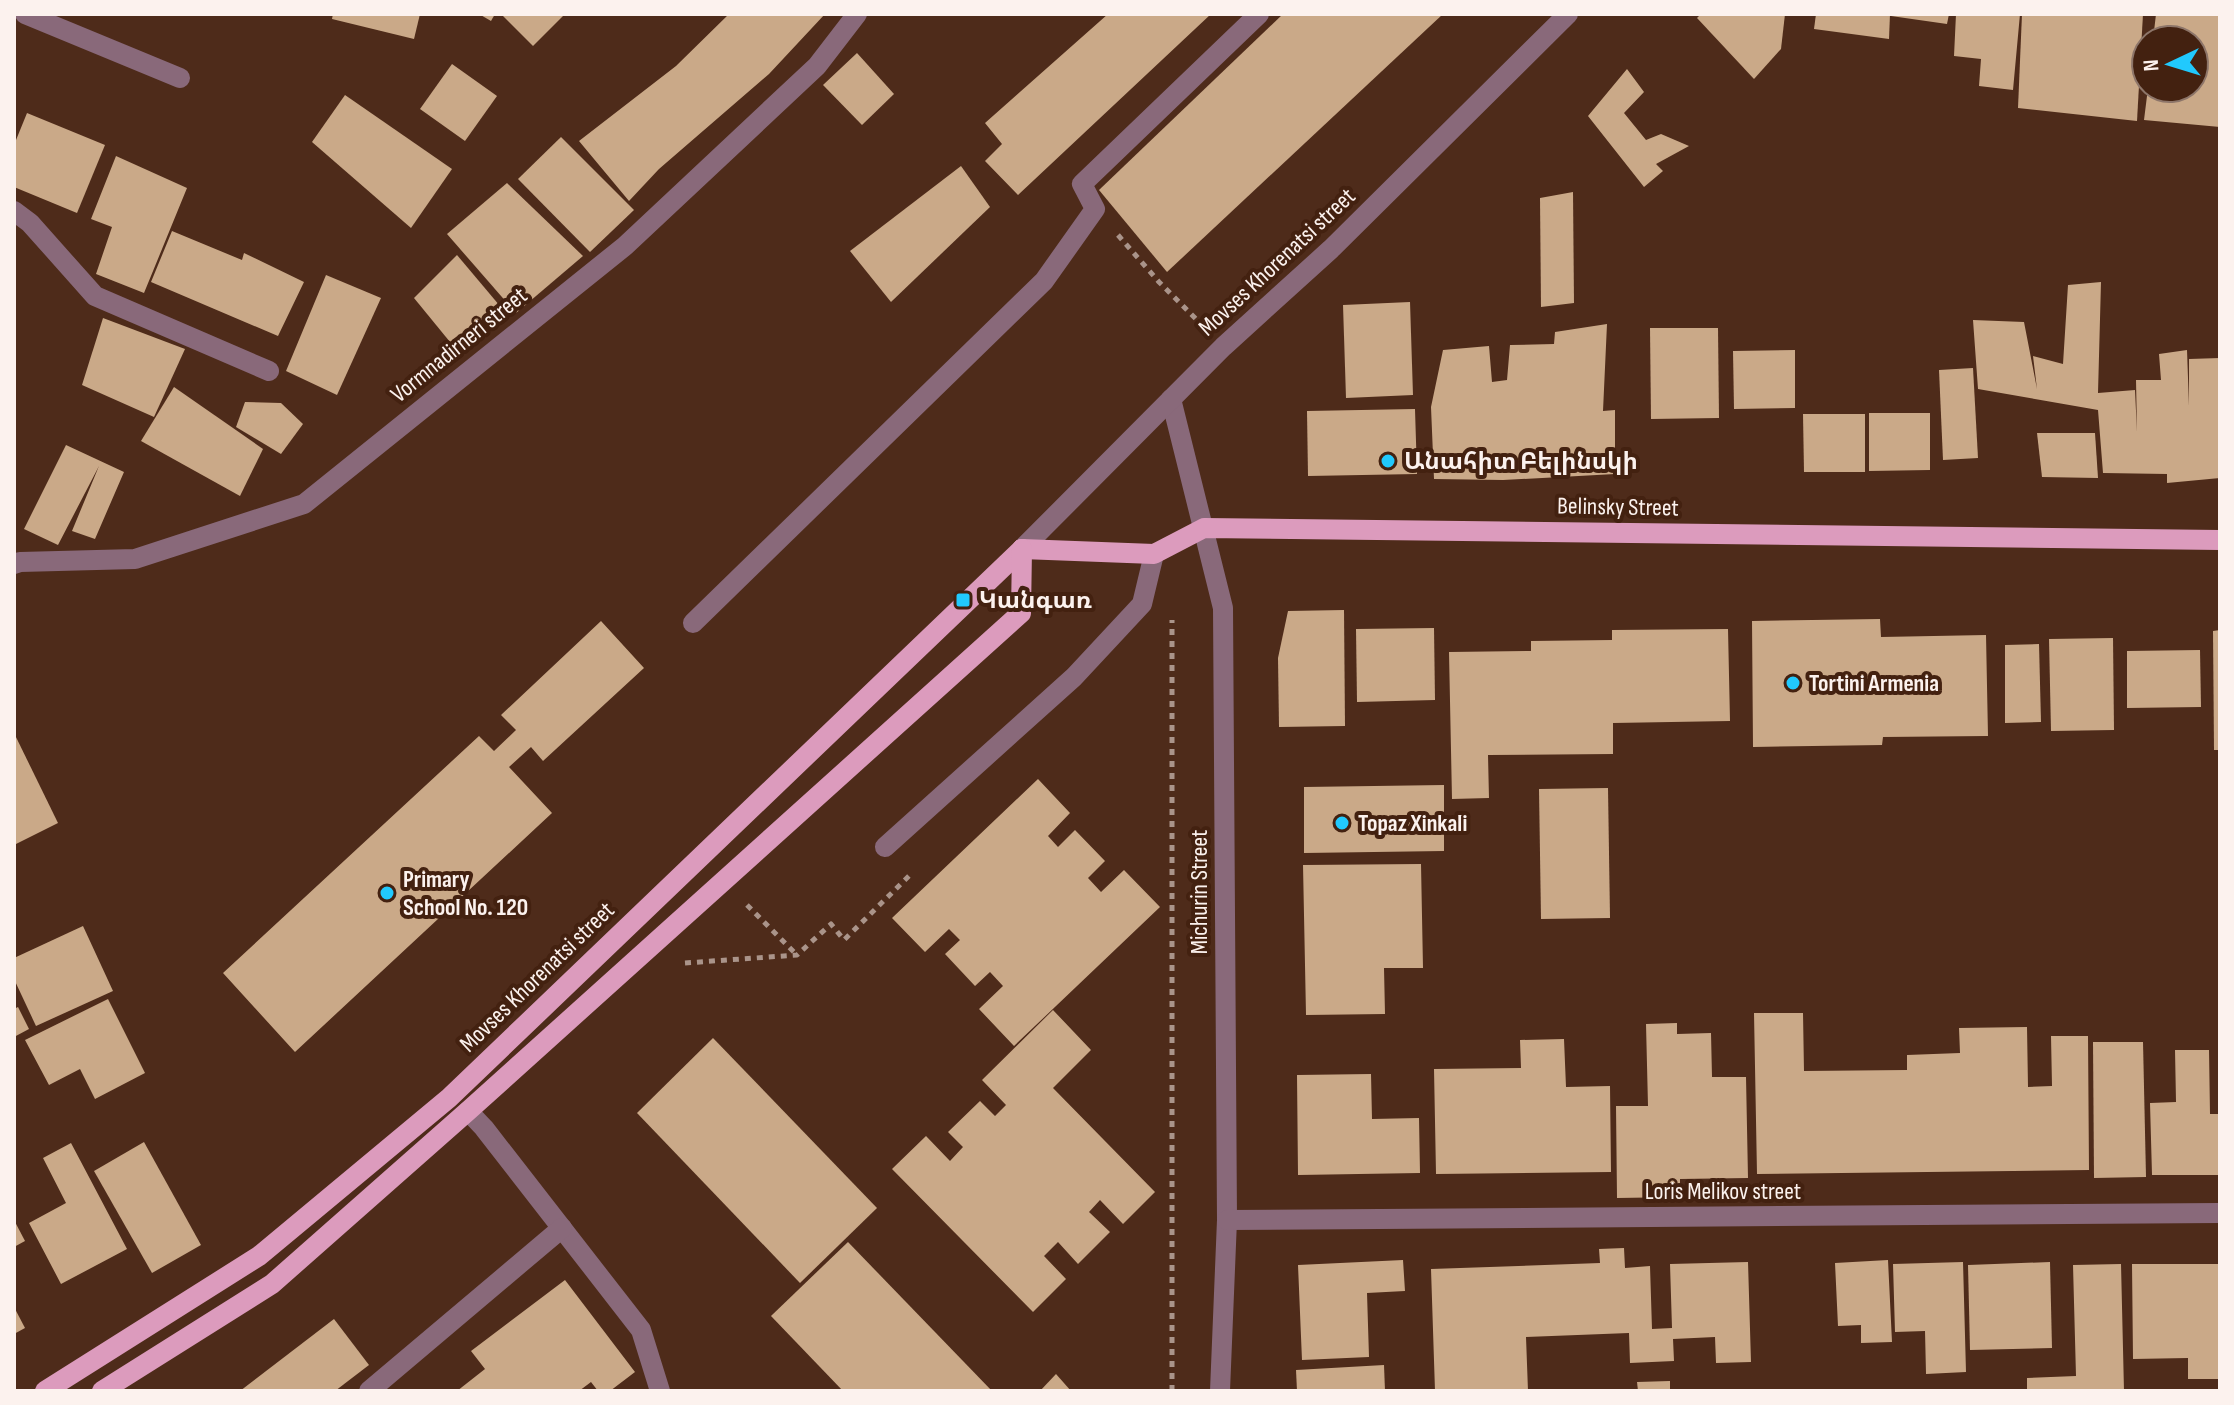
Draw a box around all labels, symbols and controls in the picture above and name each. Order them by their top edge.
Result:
north arrow [2130,24,2210,104]
text: N [2138,58,2165,72]
street label: Movses Khorenatsi street [1193,182,1361,342]
street label: Vormnadirneri street [385,281,533,409]
place label: Անահիտ Բելինսկի [1404,447,1638,476]
marker: Անահիտ Բելինսկի [1379,452,1397,470]
street label: Belinsky Street [1557,491,1679,523]
place label: Կանգառ [979,586,1092,615]
marker: Կանգառ [954,591,972,609]
place label: Tortini Armenia [1809,669,1939,698]
marker: Tortini Armenia [1784,674,1802,692]
place label: Topaz Xinkali [1358,809,1467,838]
marker: Topaz Xinkali [1333,814,1351,832]
street label: Michurin Street [1185,830,1214,954]
place label: Primary School No. 120 [403,865,528,922]
marker: Primary School No. 120 [378,884,396,902]
street label: Movses Khorenatsi street [454,896,620,1058]
street label: Loris Melikov street [1645,1177,1801,1206]

